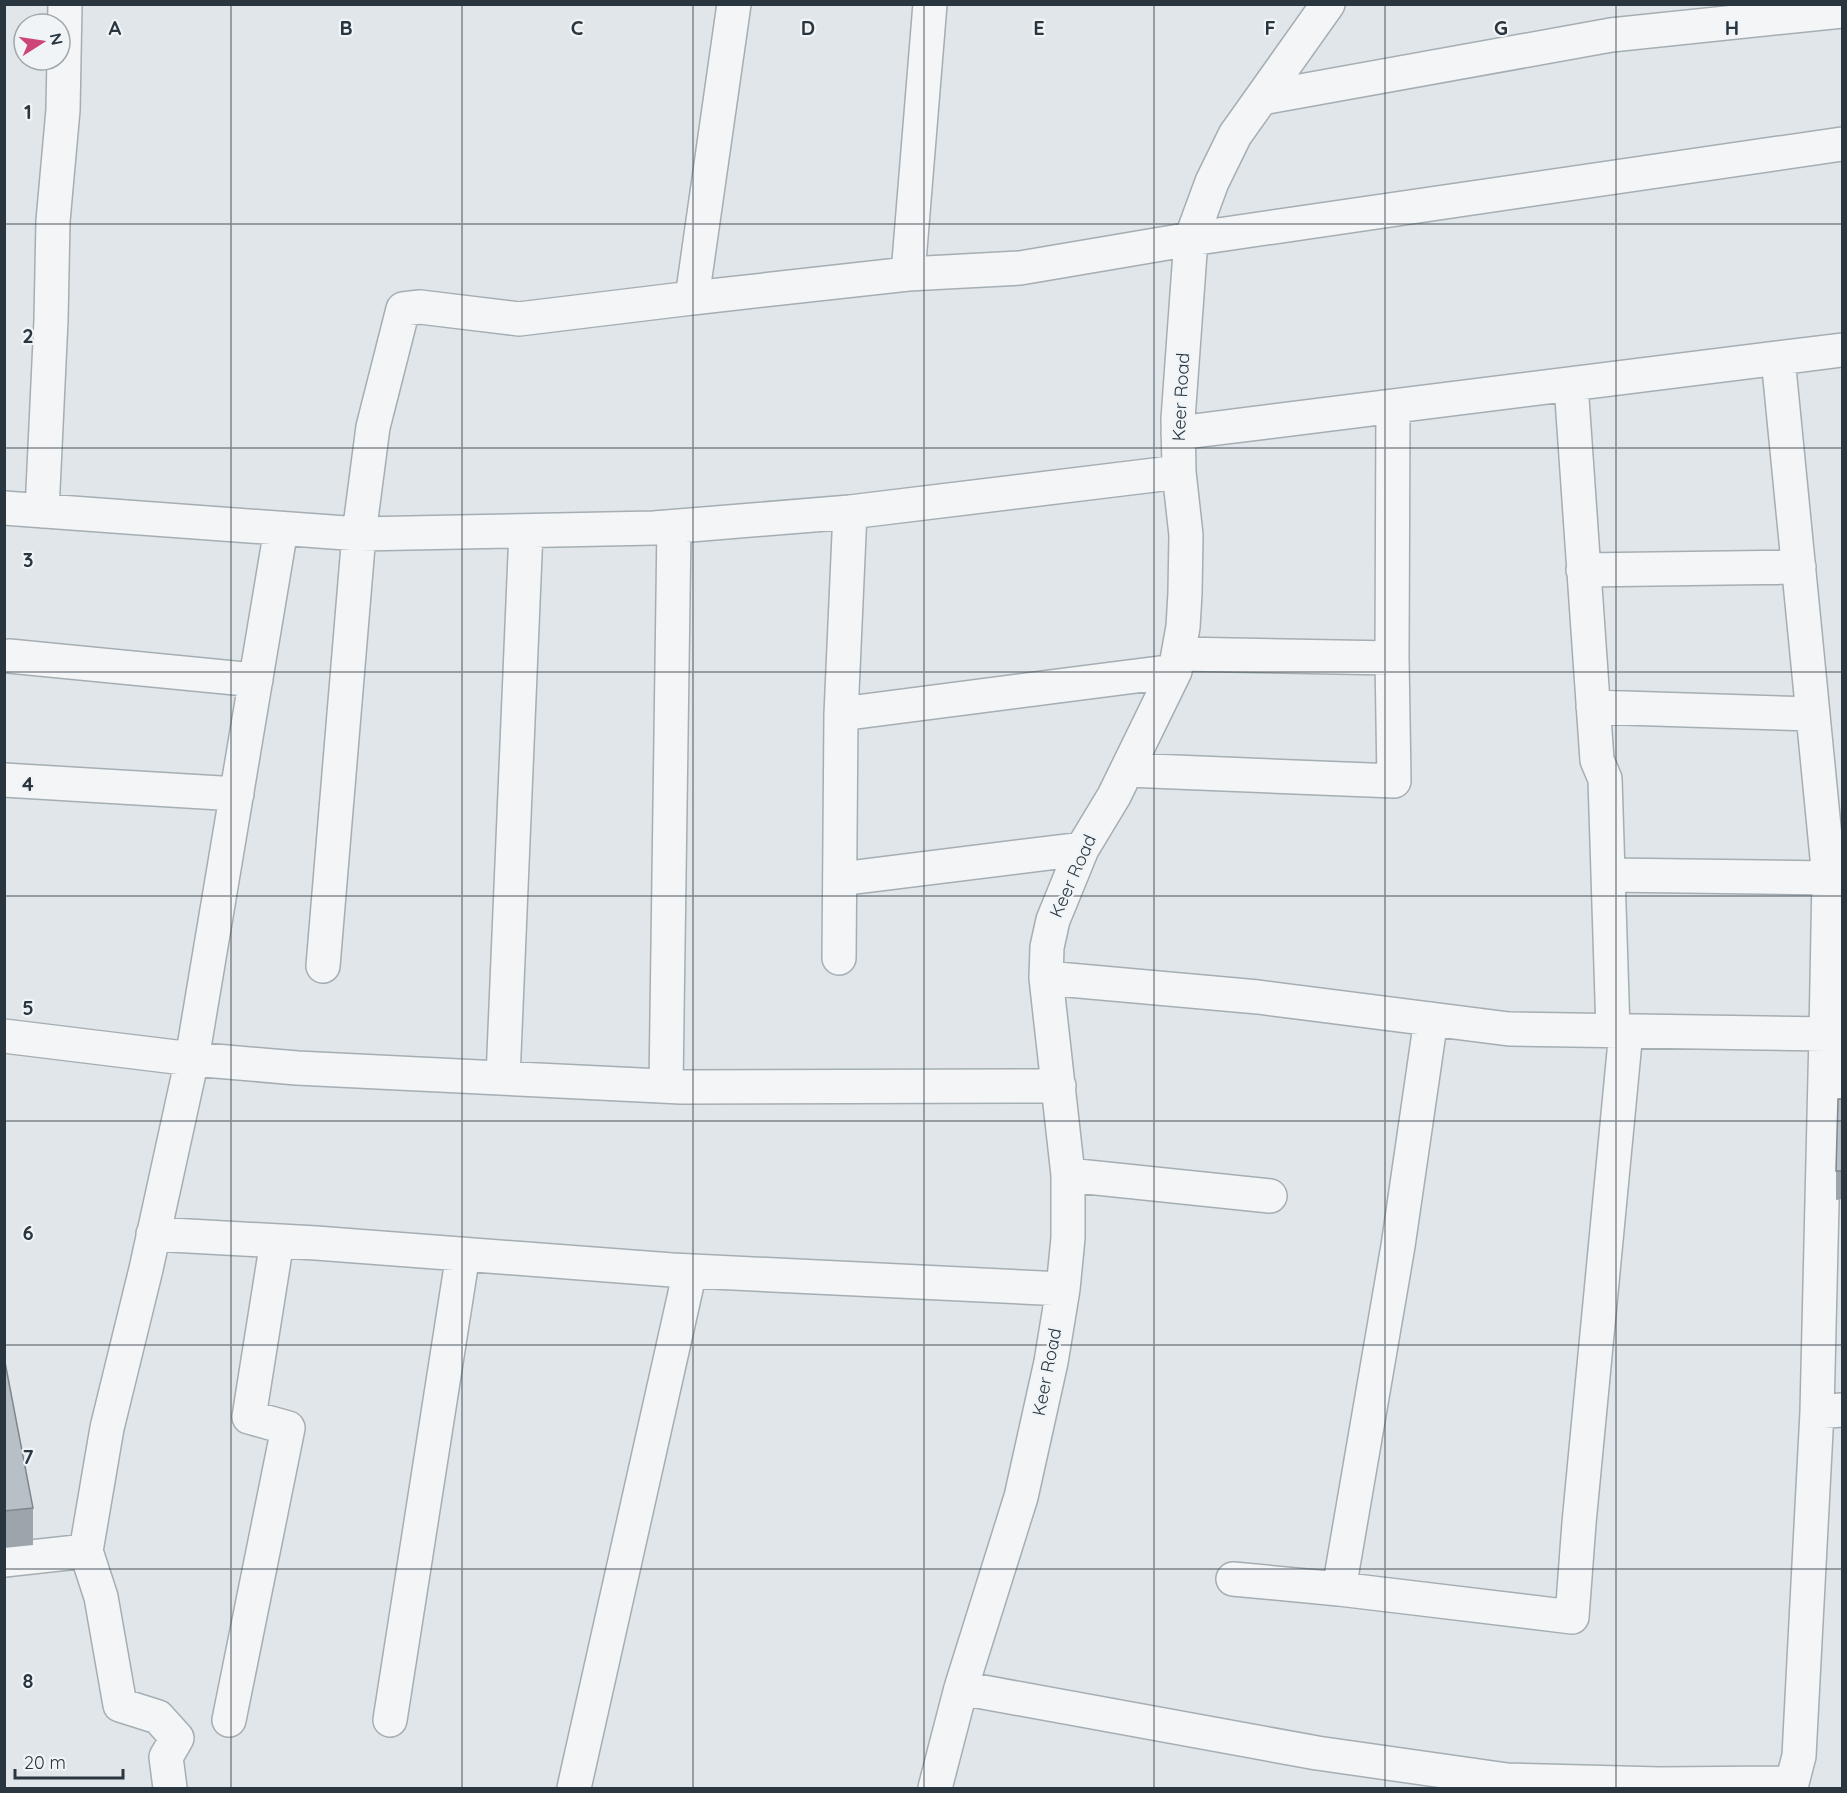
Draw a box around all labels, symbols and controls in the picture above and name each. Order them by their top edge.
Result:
north arrow [12,12,72,72]
text: A [109,15,122,40]
text: B [339,15,353,40]
text: C [571,15,584,40]
text: D [801,15,815,40]
text: E [1033,15,1045,40]
text: F [1264,15,1276,40]
text: G [1494,15,1508,40]
text: H [1725,15,1739,40]
text: N [46,31,68,47]
text: 1 [24,99,32,124]
text: 2 [22,323,34,348]
street label: Keer Road [1167,352,1194,442]
text: 3 [23,547,33,572]
text: 4 [22,771,34,796]
street label: Keer Road [1044,831,1101,921]
text: 5 [22,995,34,1020]
text: 6 [22,1220,34,1245]
street label: Keer Road [1027,1326,1066,1418]
text: 7 [23,1444,34,1469]
text: 8 [23,1668,34,1693]
scale bar [15,1742,123,1780]
text: 20 m [24,1751,66,1774]

